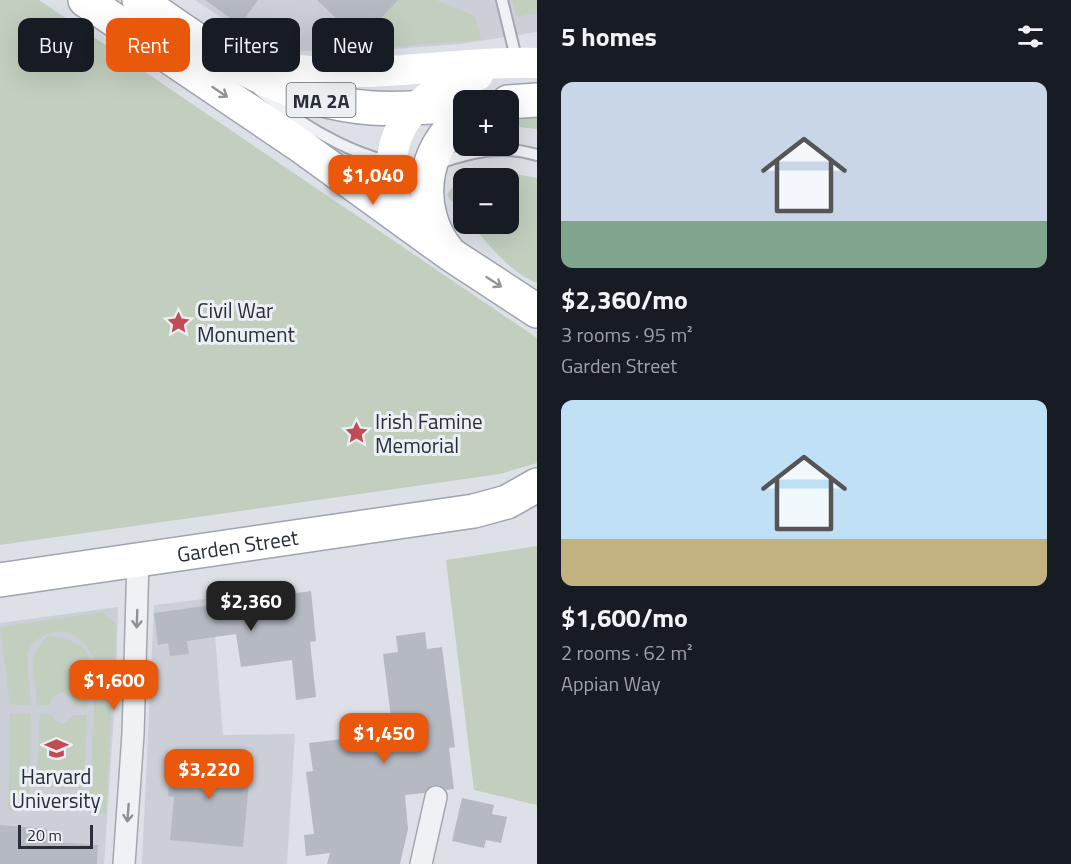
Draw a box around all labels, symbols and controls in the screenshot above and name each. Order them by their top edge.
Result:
text: 5 homes [561,17,657,56]
chip: Buy [18,18,94,72]
chip: Rent [106,18,190,72]
chip: Filters [202,18,300,72]
chip: New [312,18,394,72]
icon: filters [1014,20,1047,53]
road number: MA 2A [286,83,356,117]
one-way arrow [211,86,228,98]
map controls [453,90,519,234]
button: + [453,90,519,156]
icon: home [750,121,858,229]
pin: $1,040 [324,155,422,206]
text: $1,040 [342,159,404,190]
button: − [453,168,519,234]
one-way arrow [485,276,501,288]
text: $2,360/mo [561,280,688,319]
place label: Civil War Monument [197,294,295,350]
place icon: Civil War Monument [166,309,192,335]
text: 3 rooms · 95 m² [561,319,693,350]
text: Garden Street [561,350,677,381]
place label: Irish Famine Memorial [375,405,483,461]
place icon: Irish Famine Memorial [344,420,370,446]
icon: home [750,439,858,547]
street label: Garden Street [175,521,301,570]
pin: $2,360 [202,581,300,632]
text: $2,360 [220,585,282,616]
text: $1,600/mo [561,598,688,637]
one-way arrow [131,608,142,628]
text: 2 rooms · 62 m² [561,637,693,668]
pin: $1,600 [65,660,163,711]
text: $1,600 [83,664,145,695]
text: Appian Way [561,668,661,699]
pin: $1,450 [335,713,433,764]
text: $1,450 [353,717,415,748]
school or university icon: Harvard University [43,735,69,761]
pin: $3,220 [160,749,258,800]
text: $3,220 [178,753,240,784]
place label: Harvard University [11,760,101,816]
one-way arrow [122,803,133,823]
scale bar [18,822,93,850]
text: 20 m [27,823,62,847]

